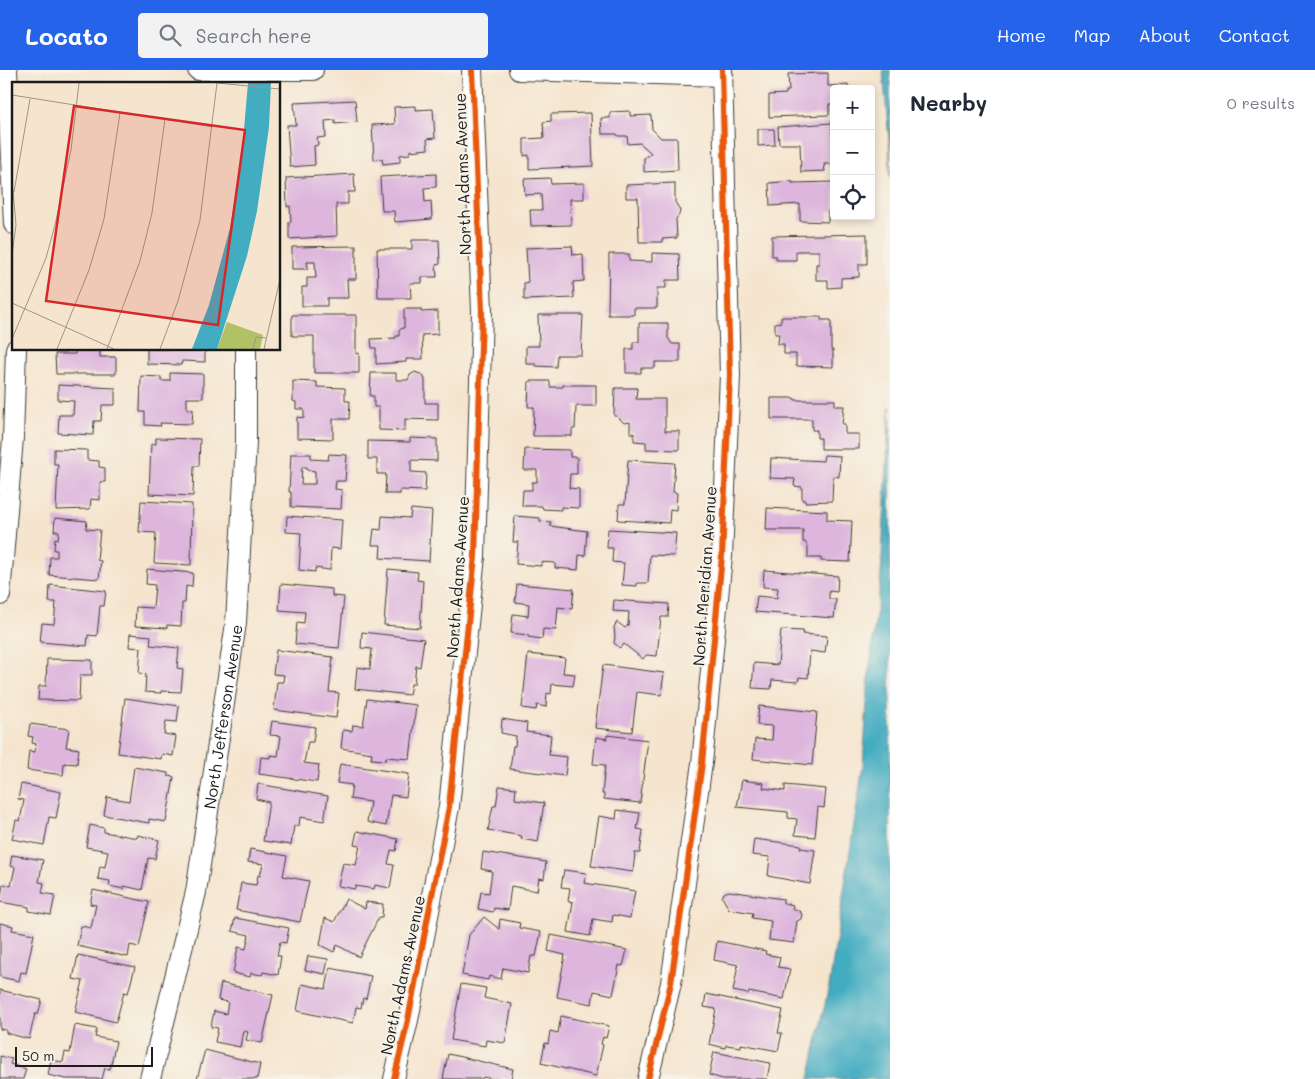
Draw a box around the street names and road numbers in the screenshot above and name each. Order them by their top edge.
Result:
street label: North Adams Avenue [449,92,475,256]
street label: North Meridian Avenue [687,485,721,667]
street label: North Adams Avenue [441,495,473,659]
street label: North Jefferson Avenue [198,623,246,810]
street label: North Adams Avenue [375,893,429,1057]

